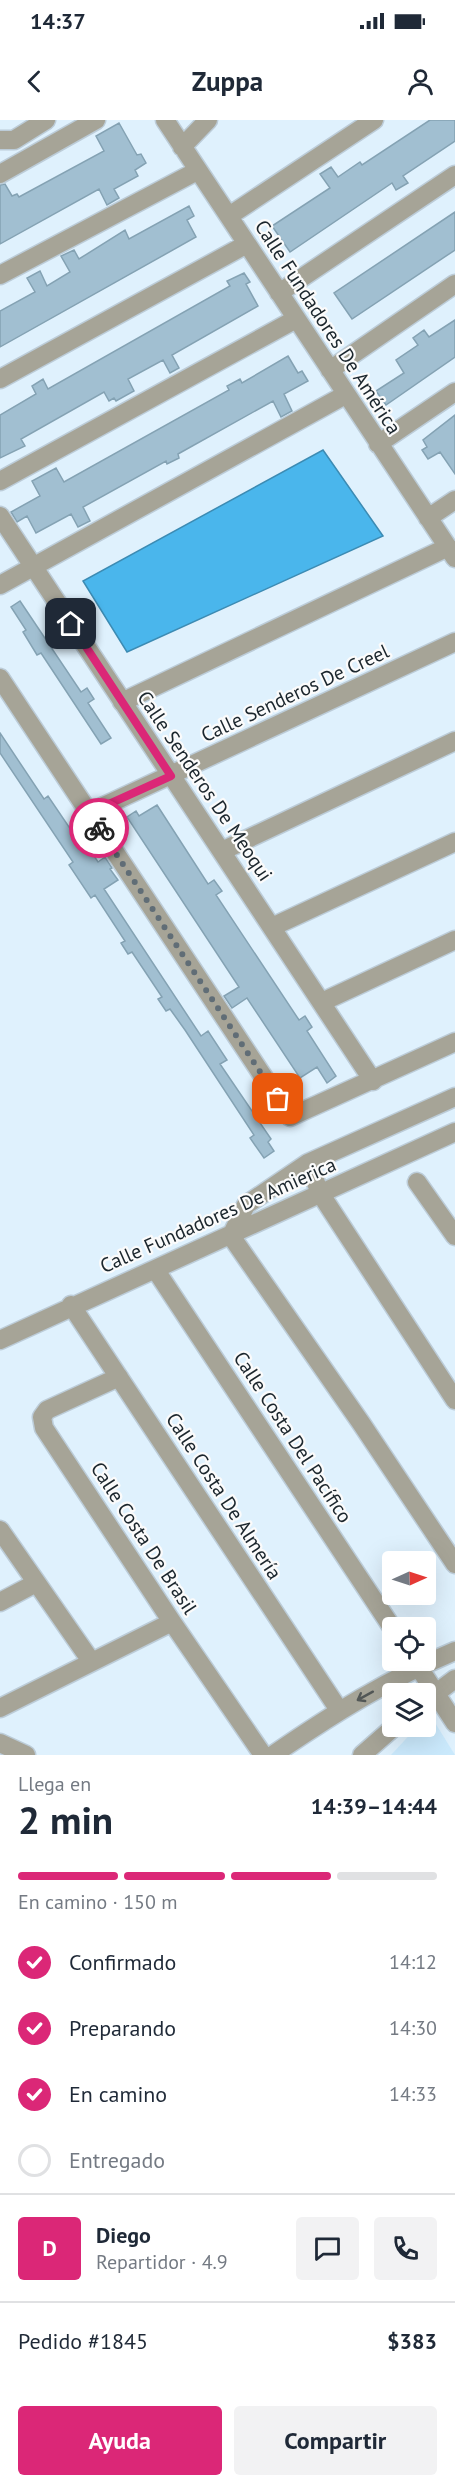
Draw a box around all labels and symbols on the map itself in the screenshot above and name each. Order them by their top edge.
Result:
street label: Calle Fundadores De América [249,215,407,439]
pin [45,598,96,649]
street label: Calle Senderos De Creel [197,638,393,748]
street label: Calle Senderos De Meoqui [132,686,278,886]
courier [69,798,129,858]
pin [252,1073,303,1124]
street label: Calle Fundadores De Amierica [96,1151,340,1279]
street label: Calle Costa Del Pacífico [228,1346,358,1528]
street label: Calle Costa De Almería [160,1408,288,1584]
street label: Calle Costa De Brasil [85,1457,203,1619]
north arrow [382,1551,436,1605]
one-way arrow [357,1690,374,1702]

